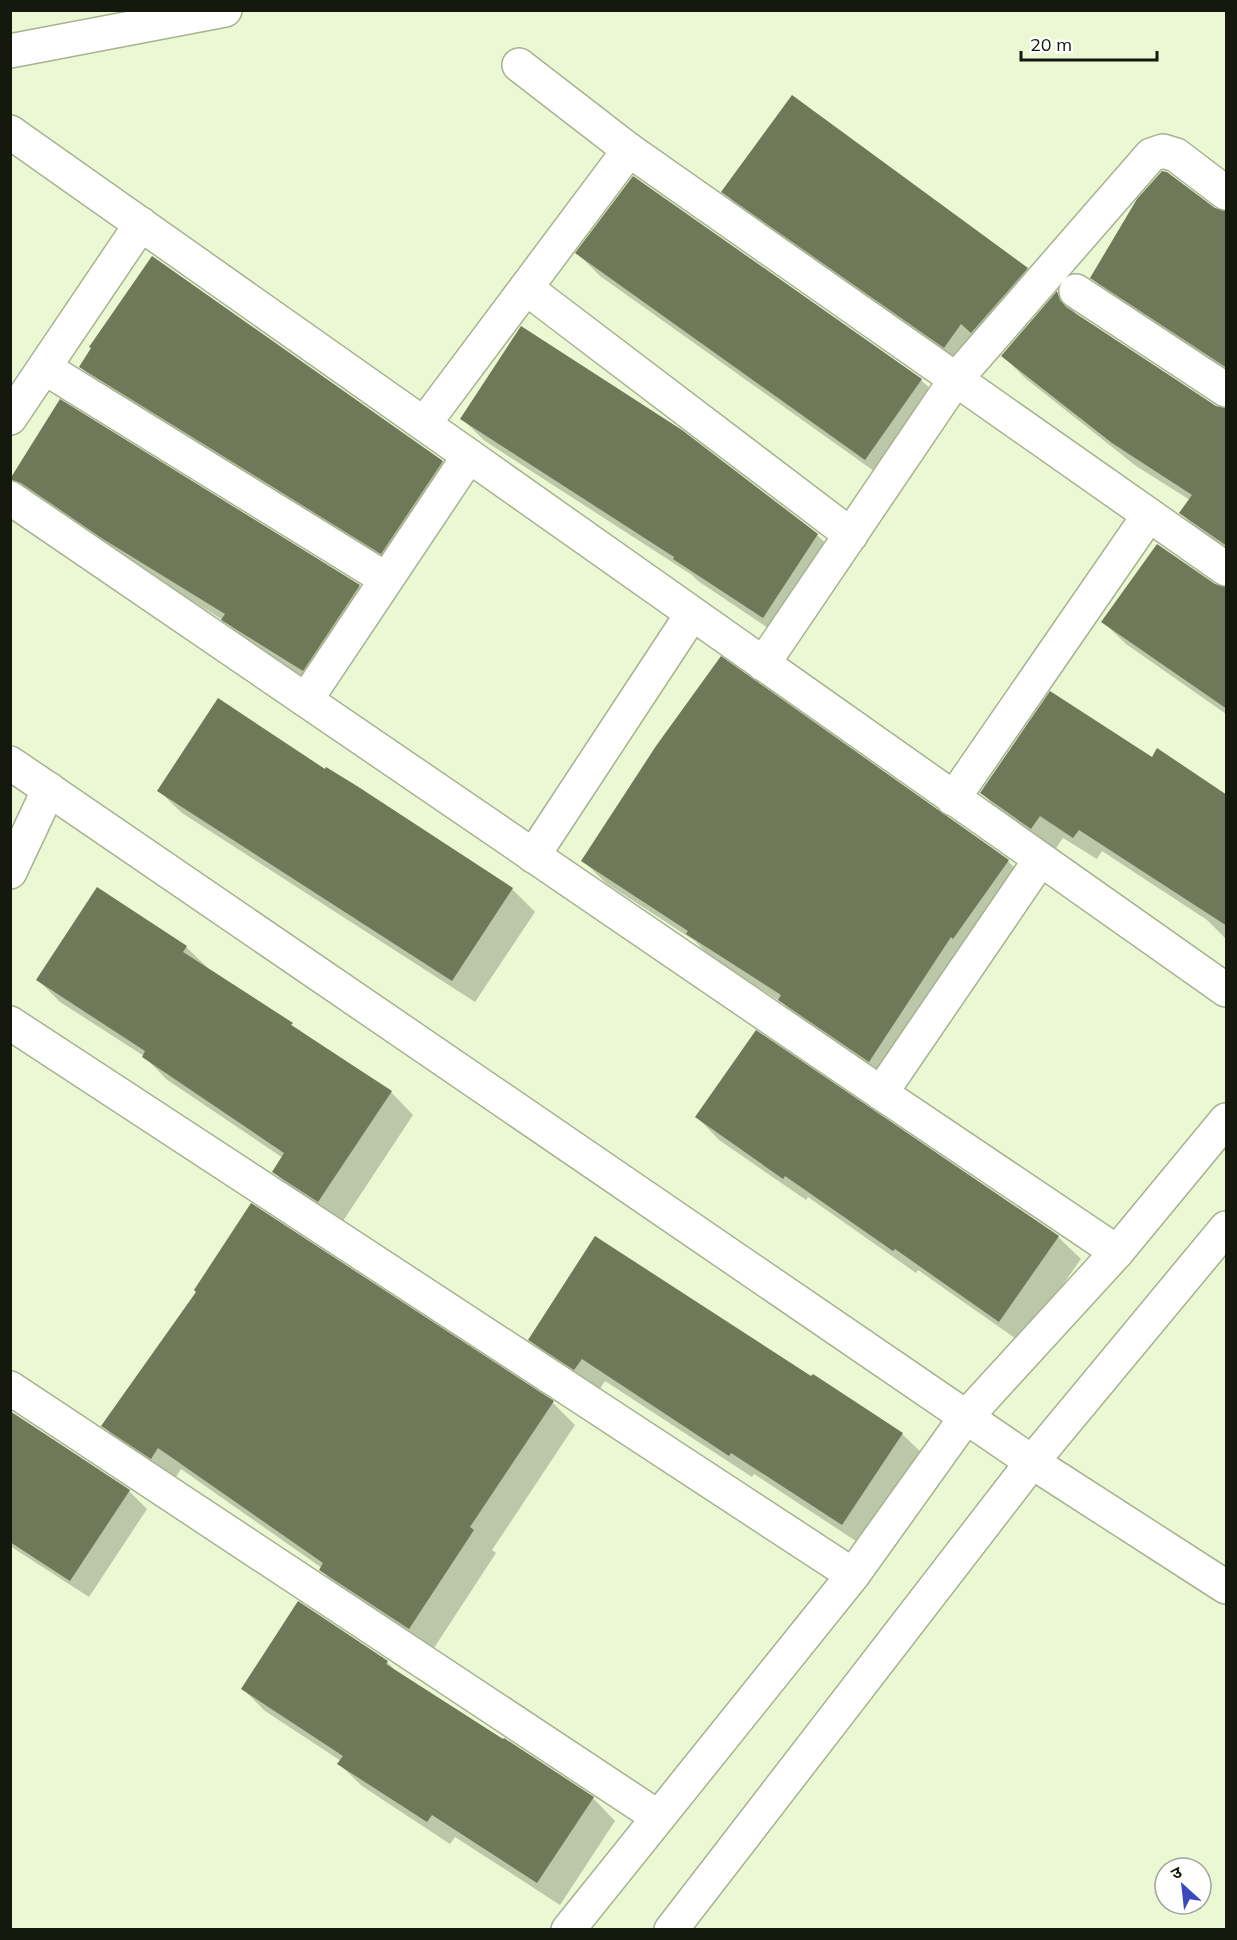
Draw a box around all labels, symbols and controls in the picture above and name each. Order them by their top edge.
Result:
scale bar [1021,24,1158,62]
text: 20 m [1030,33,1072,56]
north arrow [1153,1856,1213,1916]
text: उ [1167,1861,1185,1884]

